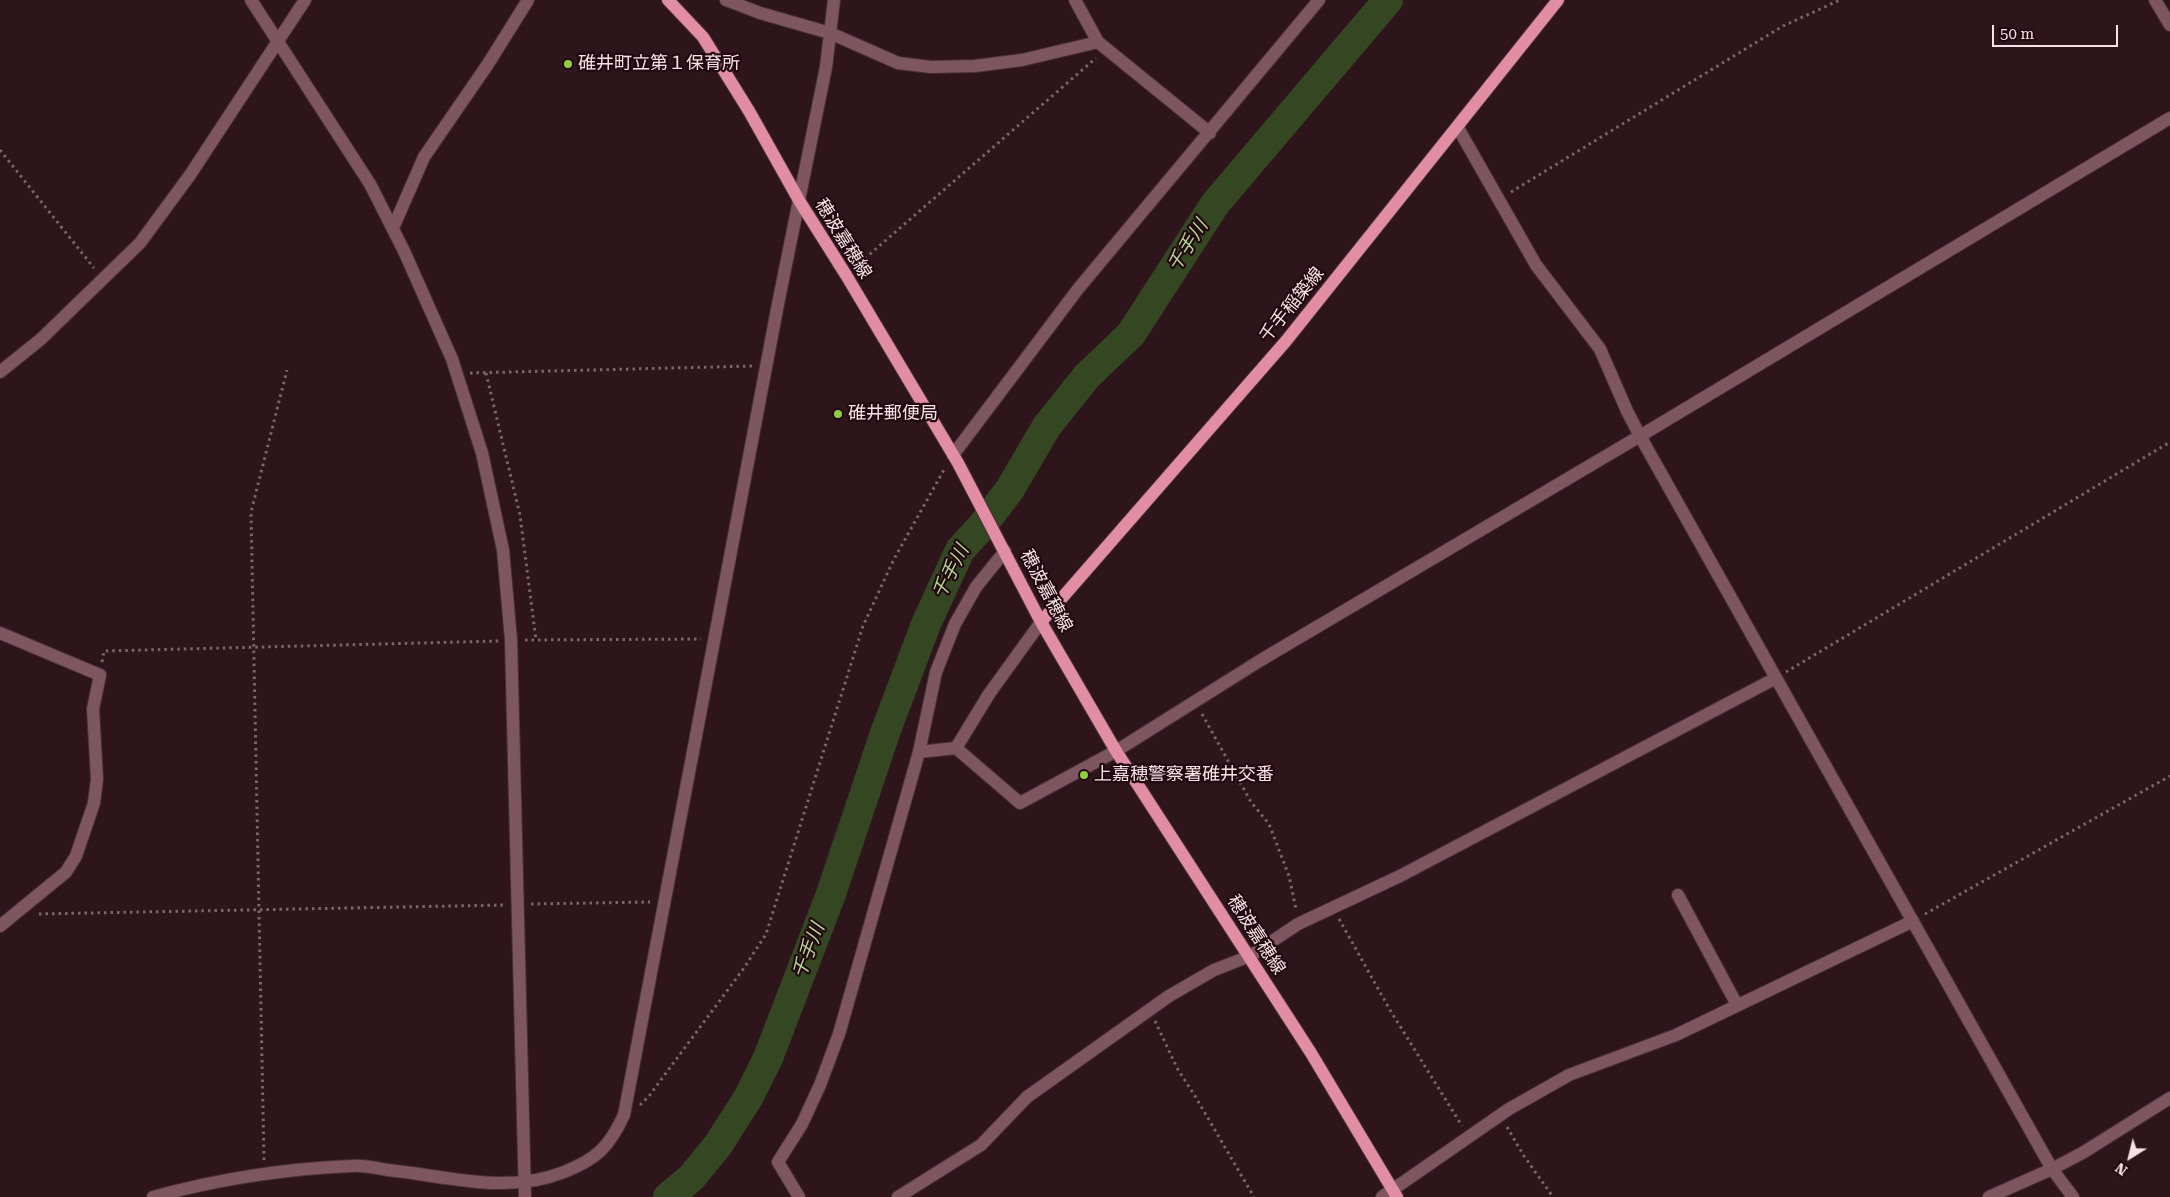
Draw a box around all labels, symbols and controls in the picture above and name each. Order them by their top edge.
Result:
scale bar [1995,15,2121,47]
text: 50 m [2000,25,2034,43]
place label: 碓井町立第１保育所 [578,53,740,75]
marker: 碓井町立第１保育所 [562,58,574,70]
street label: 穂波嘉穂線 [810,195,876,283]
water label: 千手川 [1163,216,1213,276]
street label: 千手稲築線 [1255,263,1329,347]
place label: 碓井郵便局 [848,403,938,425]
marker: 碓井郵便局 [832,408,844,420]
water label: 千手川 [928,541,974,603]
street label: 穂波嘉穂線 [1015,546,1077,636]
place label: 上嘉穂警察署碓井交番 [1094,764,1274,786]
marker: 上嘉穂警察署碓井交番 [1078,769,1090,781]
street label: 穂波嘉穂線 [1222,891,1290,979]
water label: 千手川 [788,920,830,982]
north arrow [2105,1132,2155,1182]
text: N [2112,1159,2130,1179]

